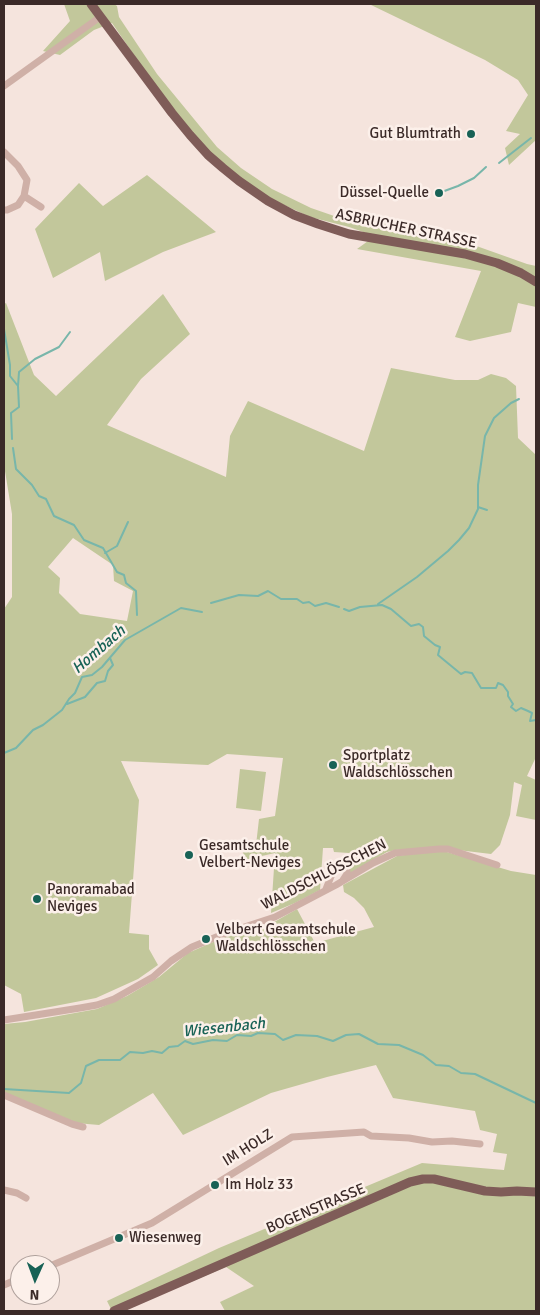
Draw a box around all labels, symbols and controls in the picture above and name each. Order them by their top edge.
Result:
place label: Gut Blumtrath [370,125,461,143]
marker: Gut Blumtrath [465,128,477,140]
place label: Düssel-Quelle [339,184,429,202]
marker: Düssel-Quelle [433,187,445,199]
street label: ASBRUCHER STRASSE [334,205,478,253]
water label: Hombach [68,622,130,678]
place label: Sportplatz Waldschlösschen [343,747,453,782]
marker: Sportplatz Waldschlösschen [327,759,339,771]
street label: WALDSCHLÖSSCHEN [258,836,390,914]
place label: Gesamtschule Velbert-Neviges [199,837,301,872]
marker: Gesamtschule Velbert-Neviges [183,849,195,861]
place label: Panoramabad Neviges [47,881,135,916]
marker: Panoramabad Neviges [31,893,43,905]
place label: Velbert Gesamtschule Waldschlösschen [216,921,356,956]
marker: Velbert Gesamtschule Waldschlösschen [200,933,212,945]
water label: Wiesenbach [182,1014,266,1042]
street label: IM HOLZ [220,1126,276,1170]
place label: Im Holz 33 [225,1176,293,1194]
marker: Im Holz 33 [209,1179,221,1191]
street label: BOGENSTRASSE [264,1180,368,1238]
place label: Wiesenweg [129,1229,201,1247]
marker: Wiesenweg [113,1232,125,1244]
north arrow [10,1255,60,1305]
text: N [29,1286,40,1303]

